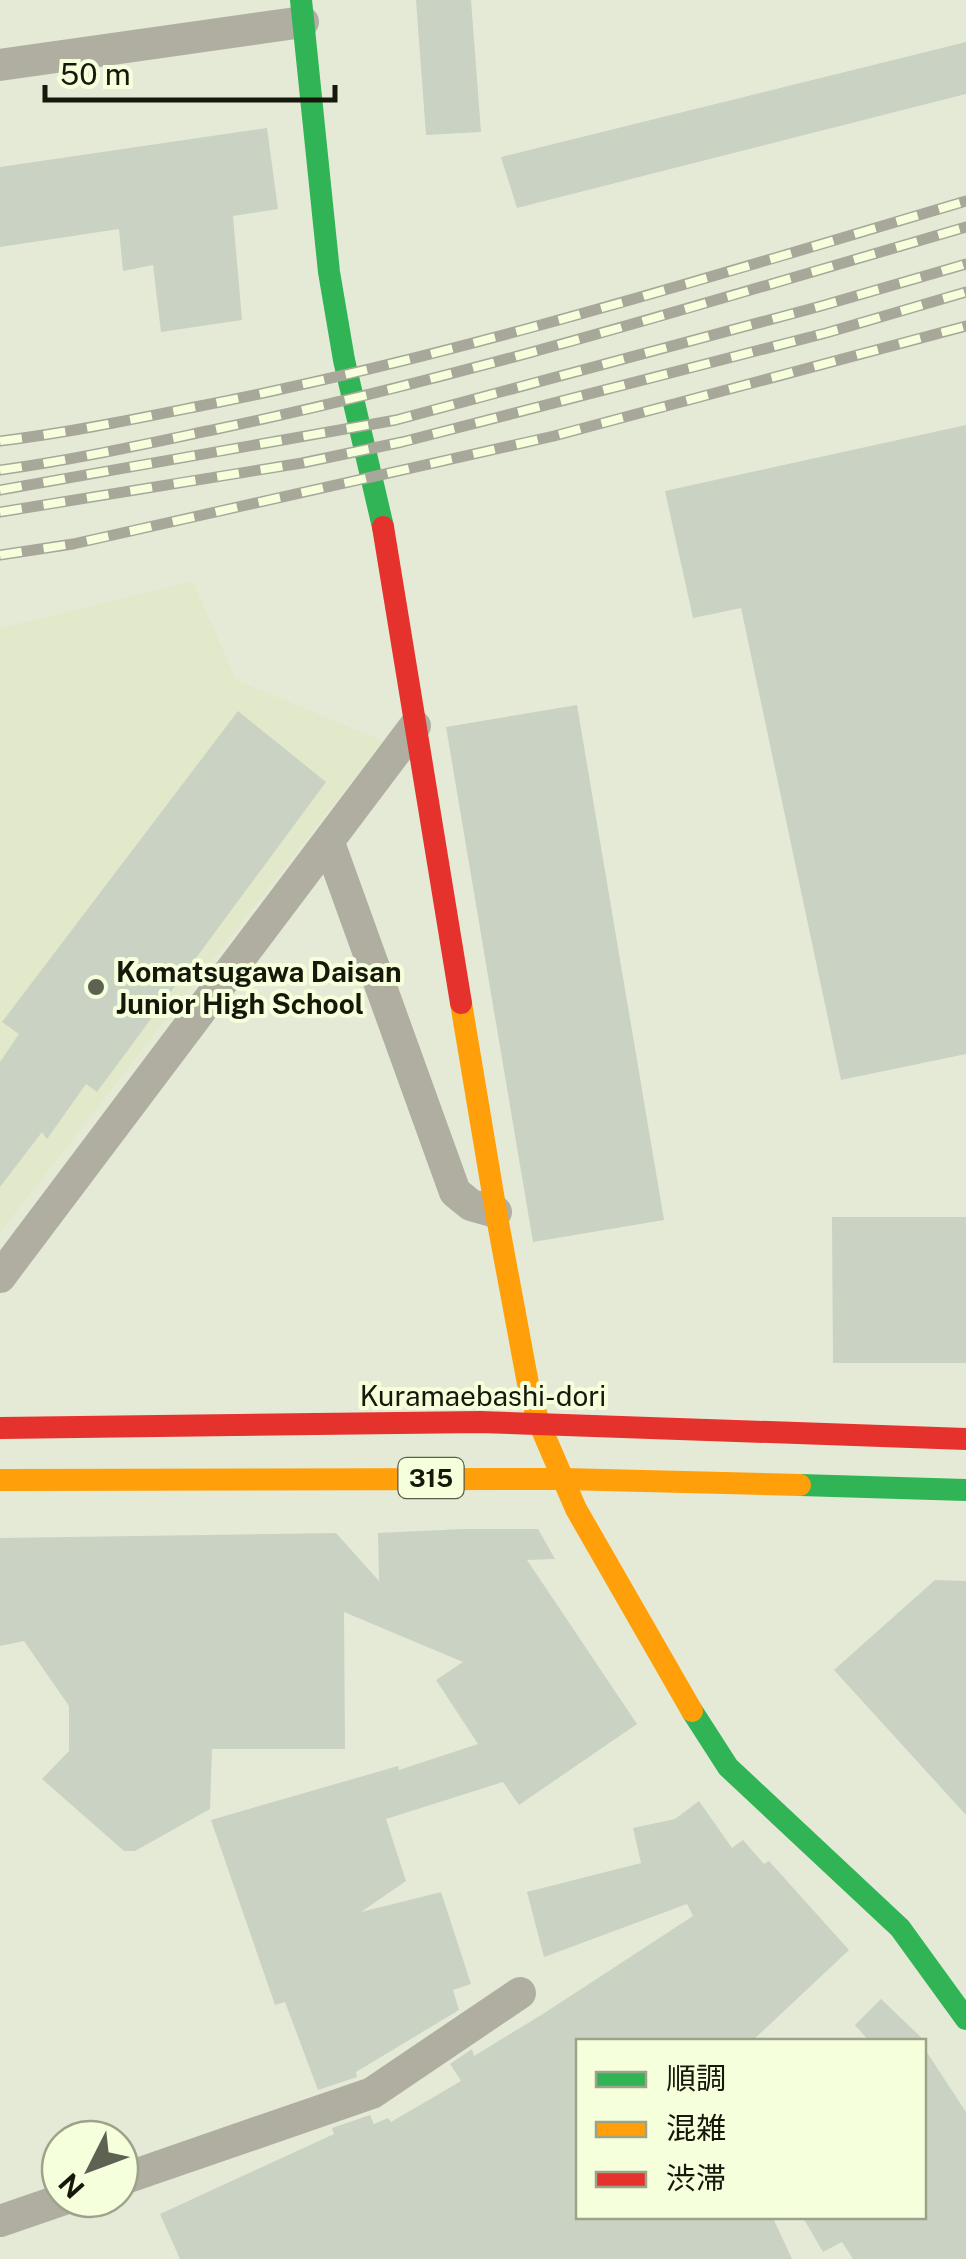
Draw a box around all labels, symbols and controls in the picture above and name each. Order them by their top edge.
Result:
scale bar [45,40,335,102]
text: 50 m [60,56,131,92]
place label: Komatsugawa Daisan Junior High School [116,955,402,1020]
marker: Komatsugawa Daisan Junior High School [85,976,107,998]
street label: Kuramaebashi-dori [360,1379,606,1412]
road number: 315 [398,1458,464,1498]
legend [576,2039,926,2219]
text: 順調 [666,2060,726,2096]
text: 混雑 [666,2110,726,2146]
north arrow [40,2119,140,2219]
text: 渋滞 [666,2160,726,2196]
text: N [51,2167,91,2205]

